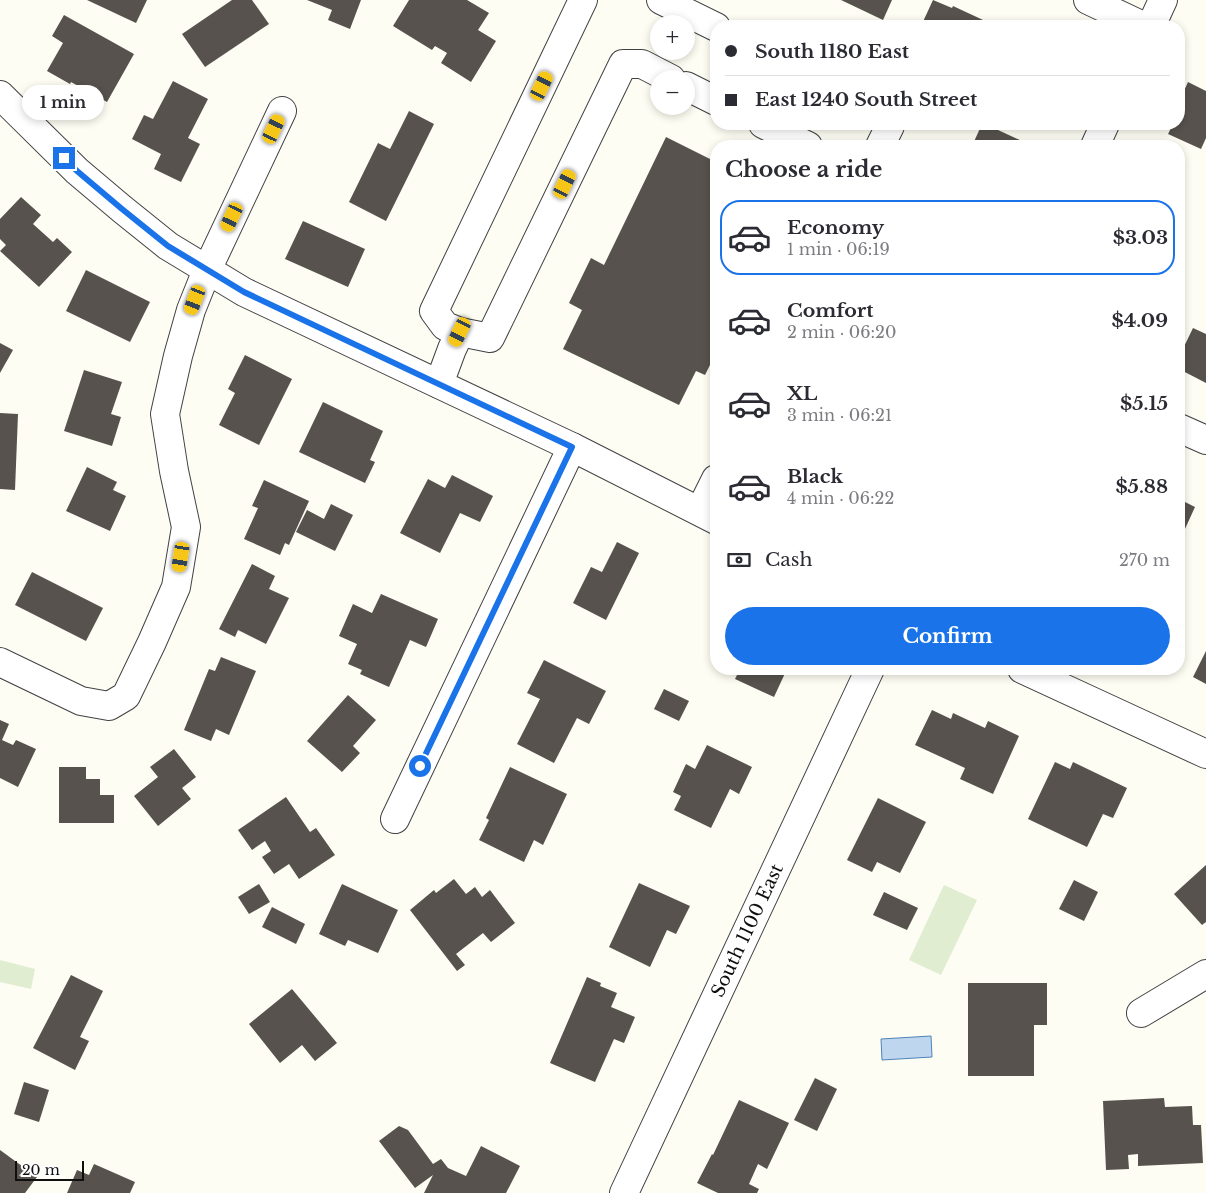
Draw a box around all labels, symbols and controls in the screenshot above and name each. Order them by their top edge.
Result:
map controls [650,15,695,115]
button: + [650,15,695,60]
text: South 1180 East [755,40,909,63]
car [528,69,555,103]
button: − [650,70,695,115]
callout: 1 min [23,86,105,120]
text: East 1240 South Street [755,88,977,111]
text: 1 min [40,92,86,112]
car [260,112,287,146]
route end [53,147,75,169]
text: Choose a ride [725,156,882,183]
car [551,167,578,201]
car [218,200,245,234]
icon: car [727,215,772,260]
text: Economy [787,216,884,239]
text: $3.03 [1113,226,1168,249]
text: 1 min · 06:19 [787,239,890,259]
car [182,283,207,317]
icon: car [727,298,772,343]
text: Comfort [787,299,874,322]
text: $4.09 [1111,309,1168,332]
car [446,315,473,349]
text: 2 min · 06:20 [787,322,896,342]
icon: car [727,381,772,426]
text: XL [787,382,817,405]
text: $5.15 [1120,392,1168,415]
text: 3 min · 06:21 [787,405,892,425]
icon: car [727,464,772,509]
text: Black [787,465,843,488]
text: $5.88 [1115,475,1168,498]
text: 4 min · 06:22 [787,488,894,508]
car [171,541,190,573]
icon: cash [725,546,753,574]
text: Cash [765,548,812,571]
text: 270 m [1119,550,1170,570]
button: Confirm [725,607,1170,665]
route start [409,755,431,777]
street label: South 1100 East [707,860,788,1001]
scale bar [15,1158,84,1181]
text: 20 m [22,1161,60,1179]

